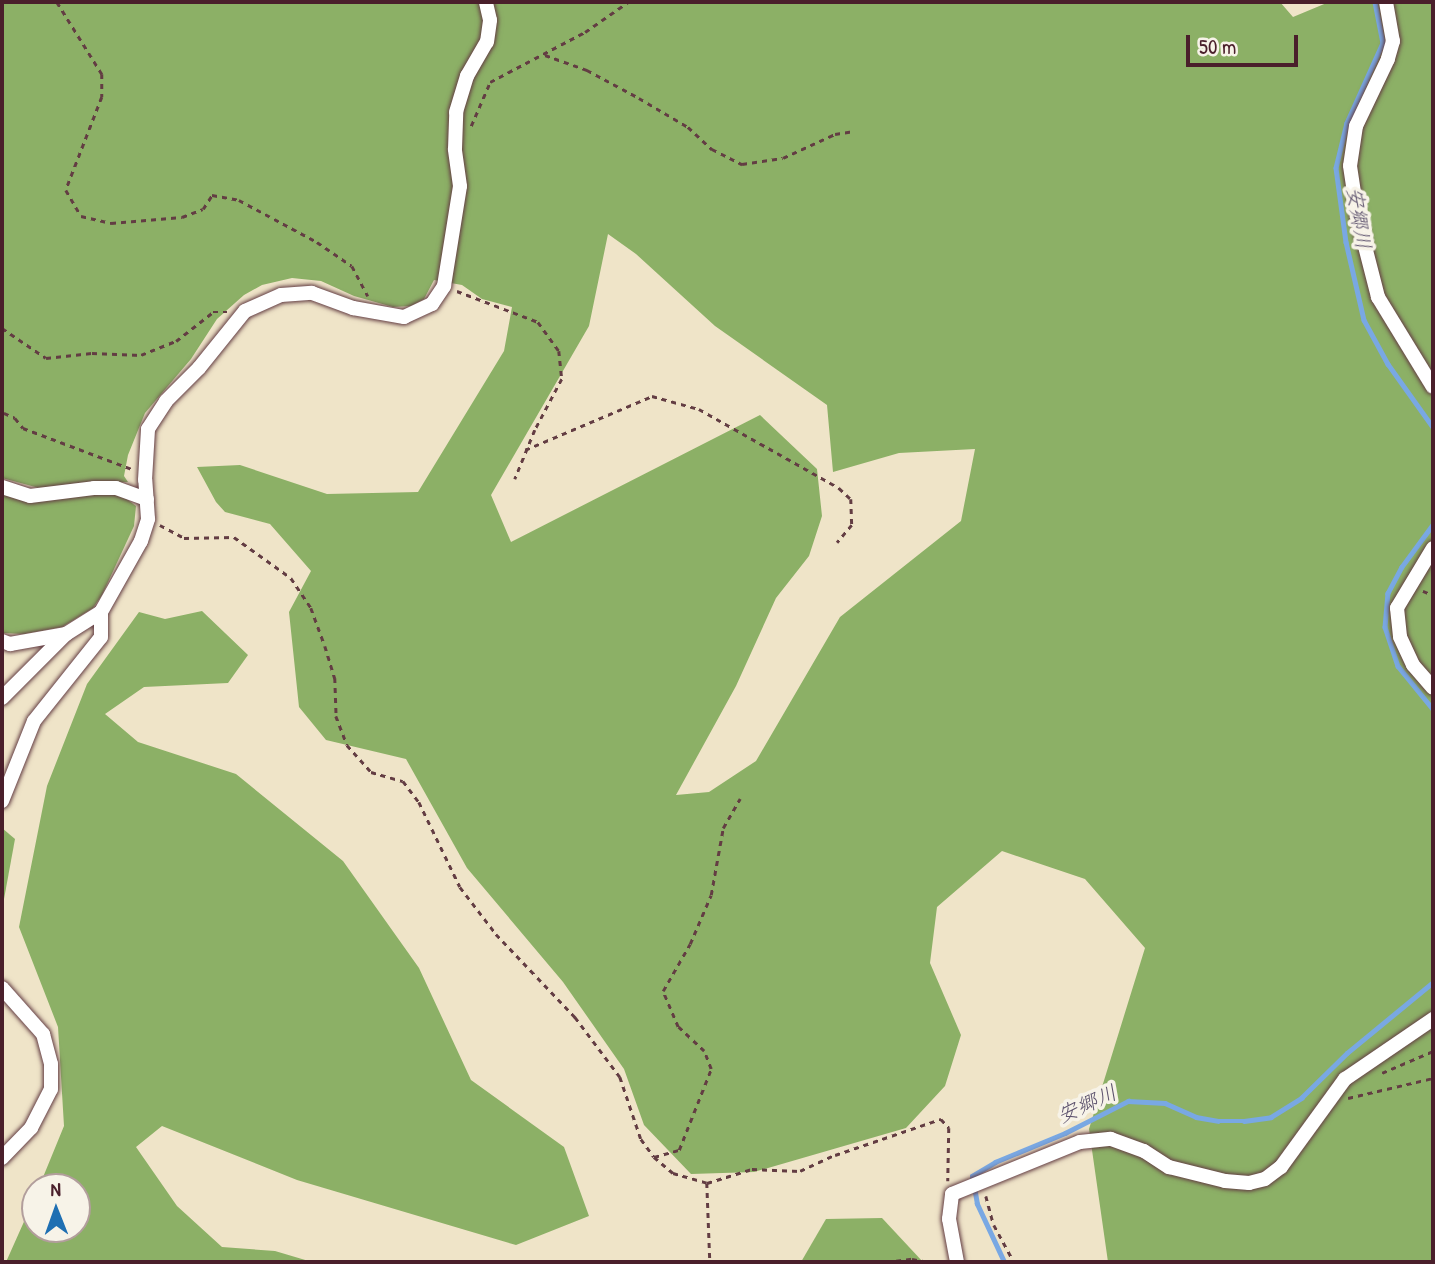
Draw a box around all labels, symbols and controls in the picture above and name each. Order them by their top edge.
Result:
scale bar [1190,21,1302,65]
text: 50 m [1199,32,1236,61]
water label: 安郷川 [1342,185,1376,251]
water label: 安郷川 [1053,1080,1121,1128]
north arrow [21,1173,91,1243]
text: N [50,1176,61,1202]

